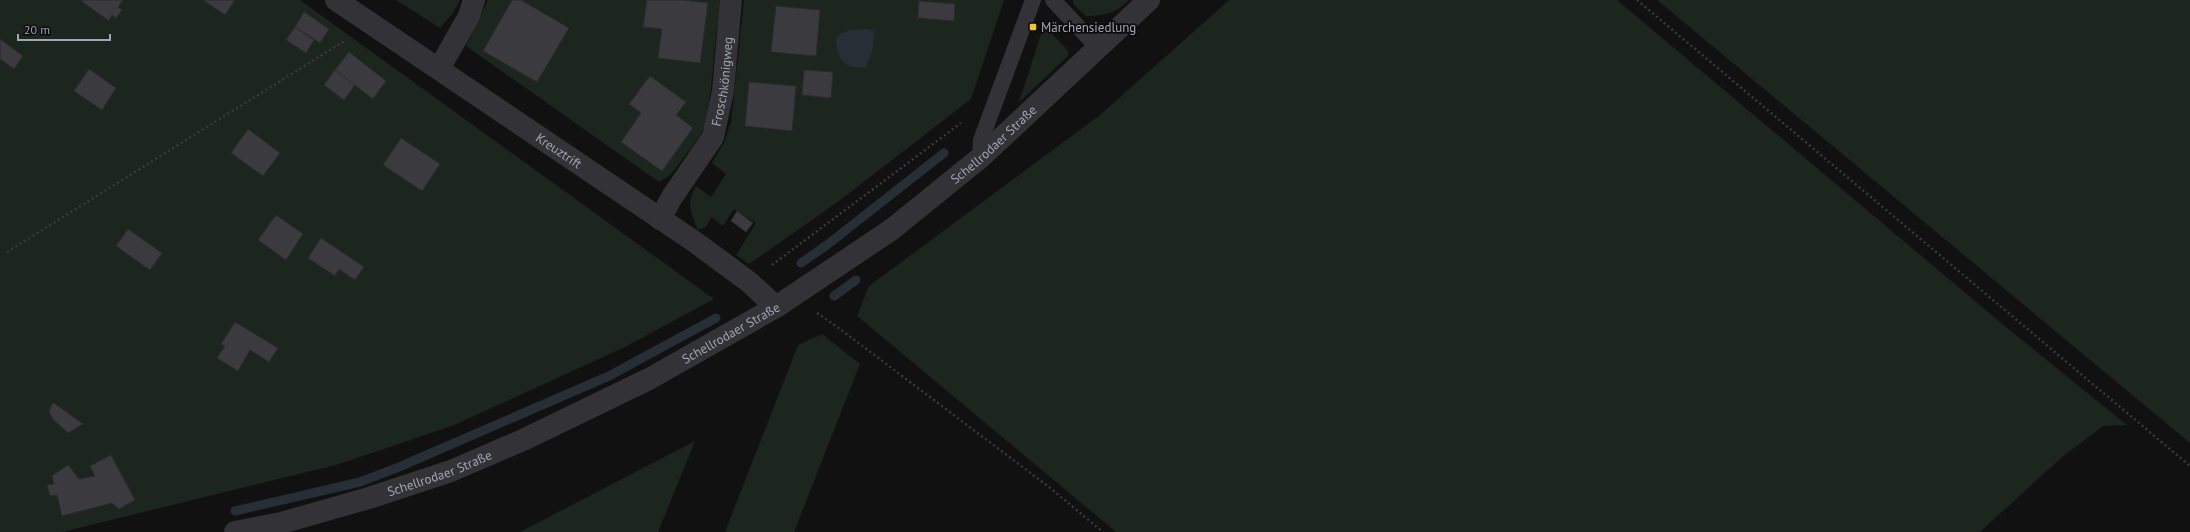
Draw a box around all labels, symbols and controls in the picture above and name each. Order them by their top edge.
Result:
scale bar [18,16,110,42]
place label: Märchensiedlung [1041,19,1136,36]
text: 20 m [24,22,50,37]
marker: Märchensiedlung [1028,22,1038,32]
street label: Froschkönigweg [707,36,736,128]
street label: Schellrodaer Straße [947,101,1040,187]
street label: Kreuztrift [533,129,586,172]
street label: Schellrodaer Straße [679,298,783,367]
street label: Schellrodaer Straße [385,446,494,500]

